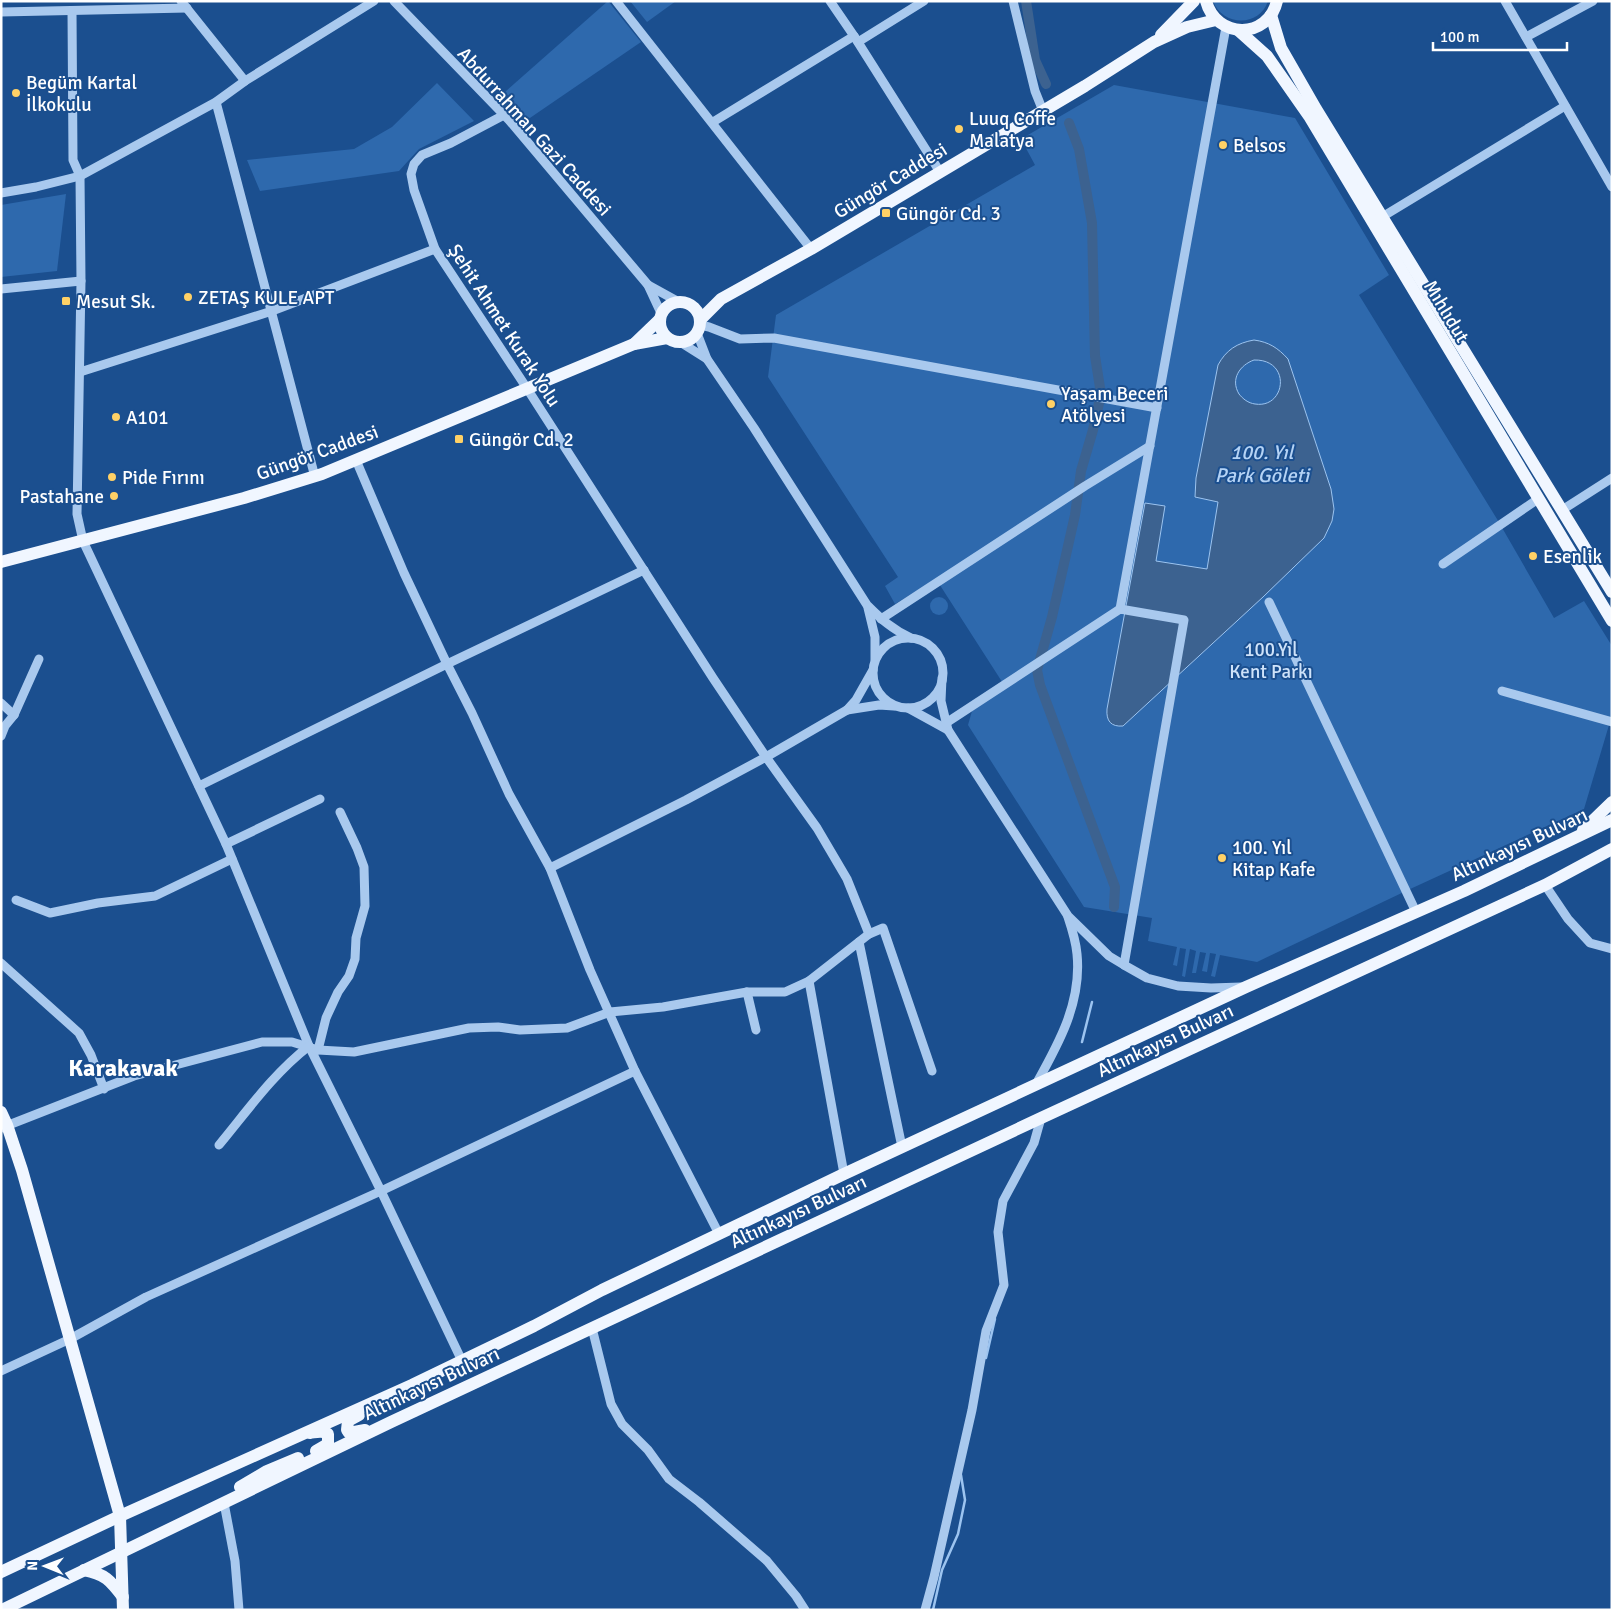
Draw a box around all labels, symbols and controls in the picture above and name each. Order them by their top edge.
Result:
scale bar [1433,20,1567,52]
text: 100 m [1440,28,1480,46]
street label: Abdurrahman Gazi Caddesi [452,42,616,221]
place label: Begüm Kartal İlkokulu [26,71,137,117]
marker: Begüm Kartal İlkokulu [10,87,22,99]
place label: Luuq Coffe Malatya [969,107,1056,153]
marker: Luuq Coffe Malatya [953,123,965,135]
place label: Belsos [1233,134,1286,158]
street label: Güngör Caddesi [829,138,952,224]
marker: Belsos [1217,139,1229,151]
place label: Güngör Cd. 3 [896,202,1001,226]
marker: Güngör Cd. 3 [880,207,892,219]
street label: Şehit Ahmet Kurak Yolu [443,240,566,412]
street label: Mıhlıdut [1418,276,1474,347]
place label: ZETAŞ KULE APT [198,286,335,310]
place label: Mesut Sk. [76,290,155,314]
marker: ZETAŞ KULE APT [182,291,194,303]
marker: Mesut Sk. [60,295,72,307]
place label: Yaşam Beceri Atölyesi [1061,382,1168,428]
marker: Yaşam Beceri Atölyesi [1045,398,1057,410]
place label: A101 [126,406,168,430]
marker: A101 [110,411,122,423]
street label: Güngör Caddesi [253,420,382,486]
place label: Güngör Cd. 2 [469,428,574,452]
marker: Güngör Cd. 2 [453,433,465,445]
water label: 100. Yıl Park Göleti [1215,440,1311,488]
place label: Pide Fırını [122,466,205,490]
marker: Pide Fırını [106,471,118,483]
place label: Pastahane [20,485,104,509]
marker: Pastahane [108,490,120,502]
place label: Esenlik [1543,545,1603,569]
marker: Esenlik [1527,550,1539,562]
park label: 100.Yıl Kent Parkı [1229,638,1313,684]
street label: Altınkayısı Bulvarı [1447,803,1591,887]
place label: 100. Yıl Kitap Kafe [1232,836,1316,882]
marker: 100. Yıl Kitap Kafe [1216,852,1228,864]
street label: Altınkayısı Bulvarı [1093,999,1237,1083]
district label: Karakavak [68,1053,178,1083]
street label: Altınkayısı Bulvarı [726,1170,870,1254]
street label: Altınkayısı Bulvarı [359,1342,503,1426]
north arrow [20,1541,70,1591]
text: N [24,1561,41,1571]

